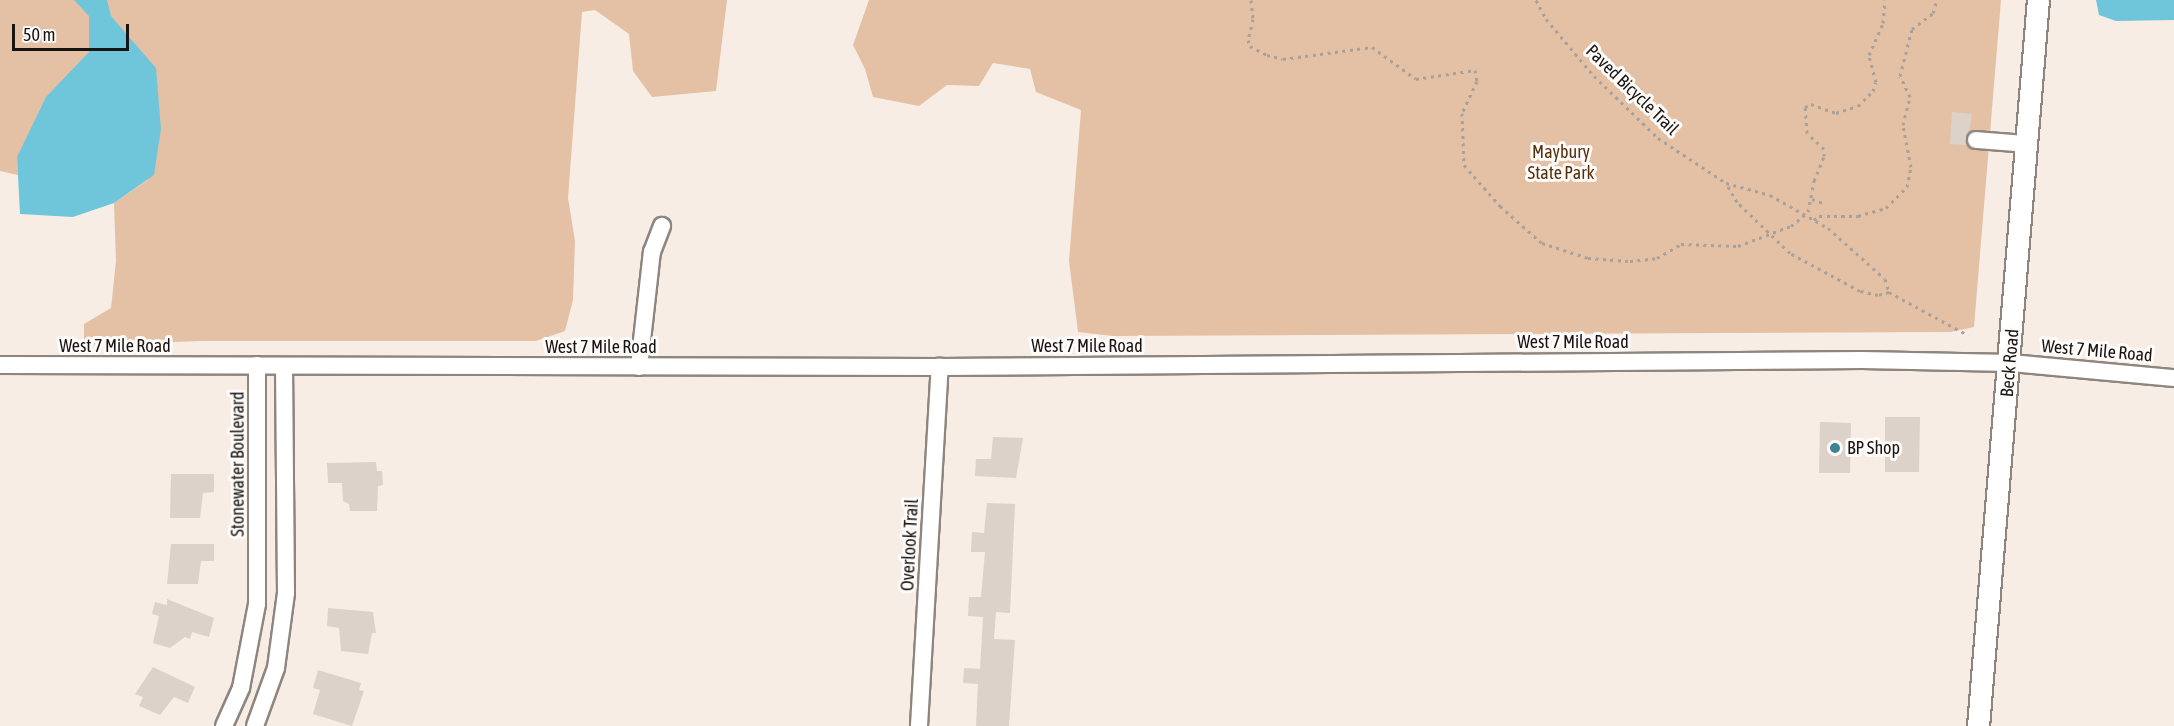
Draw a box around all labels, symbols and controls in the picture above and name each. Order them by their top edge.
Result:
scale bar [15,12,132,50]
text: 50 m [23,24,55,45]
street label: Paved Bicycle Trail [1581,40,1683,140]
park label: Maybury State Park [1528,142,1594,184]
street label: Beck Road [1996,328,2024,398]
street label: West 7 Mile Road [1517,331,1629,353]
street label: West 7 Mile Road [59,335,171,357]
street label: West 7 Mile Road [1031,335,1143,357]
street label: West 7 Mile Road [2041,335,2153,367]
street label: West 7 Mile Road [545,336,657,358]
street label: Stonewater Boulevard [227,391,249,537]
place label: BP Shop [1847,437,1900,459]
marker: BP Shop [1828,441,1842,455]
street label: Overlook Trail [897,498,923,592]

